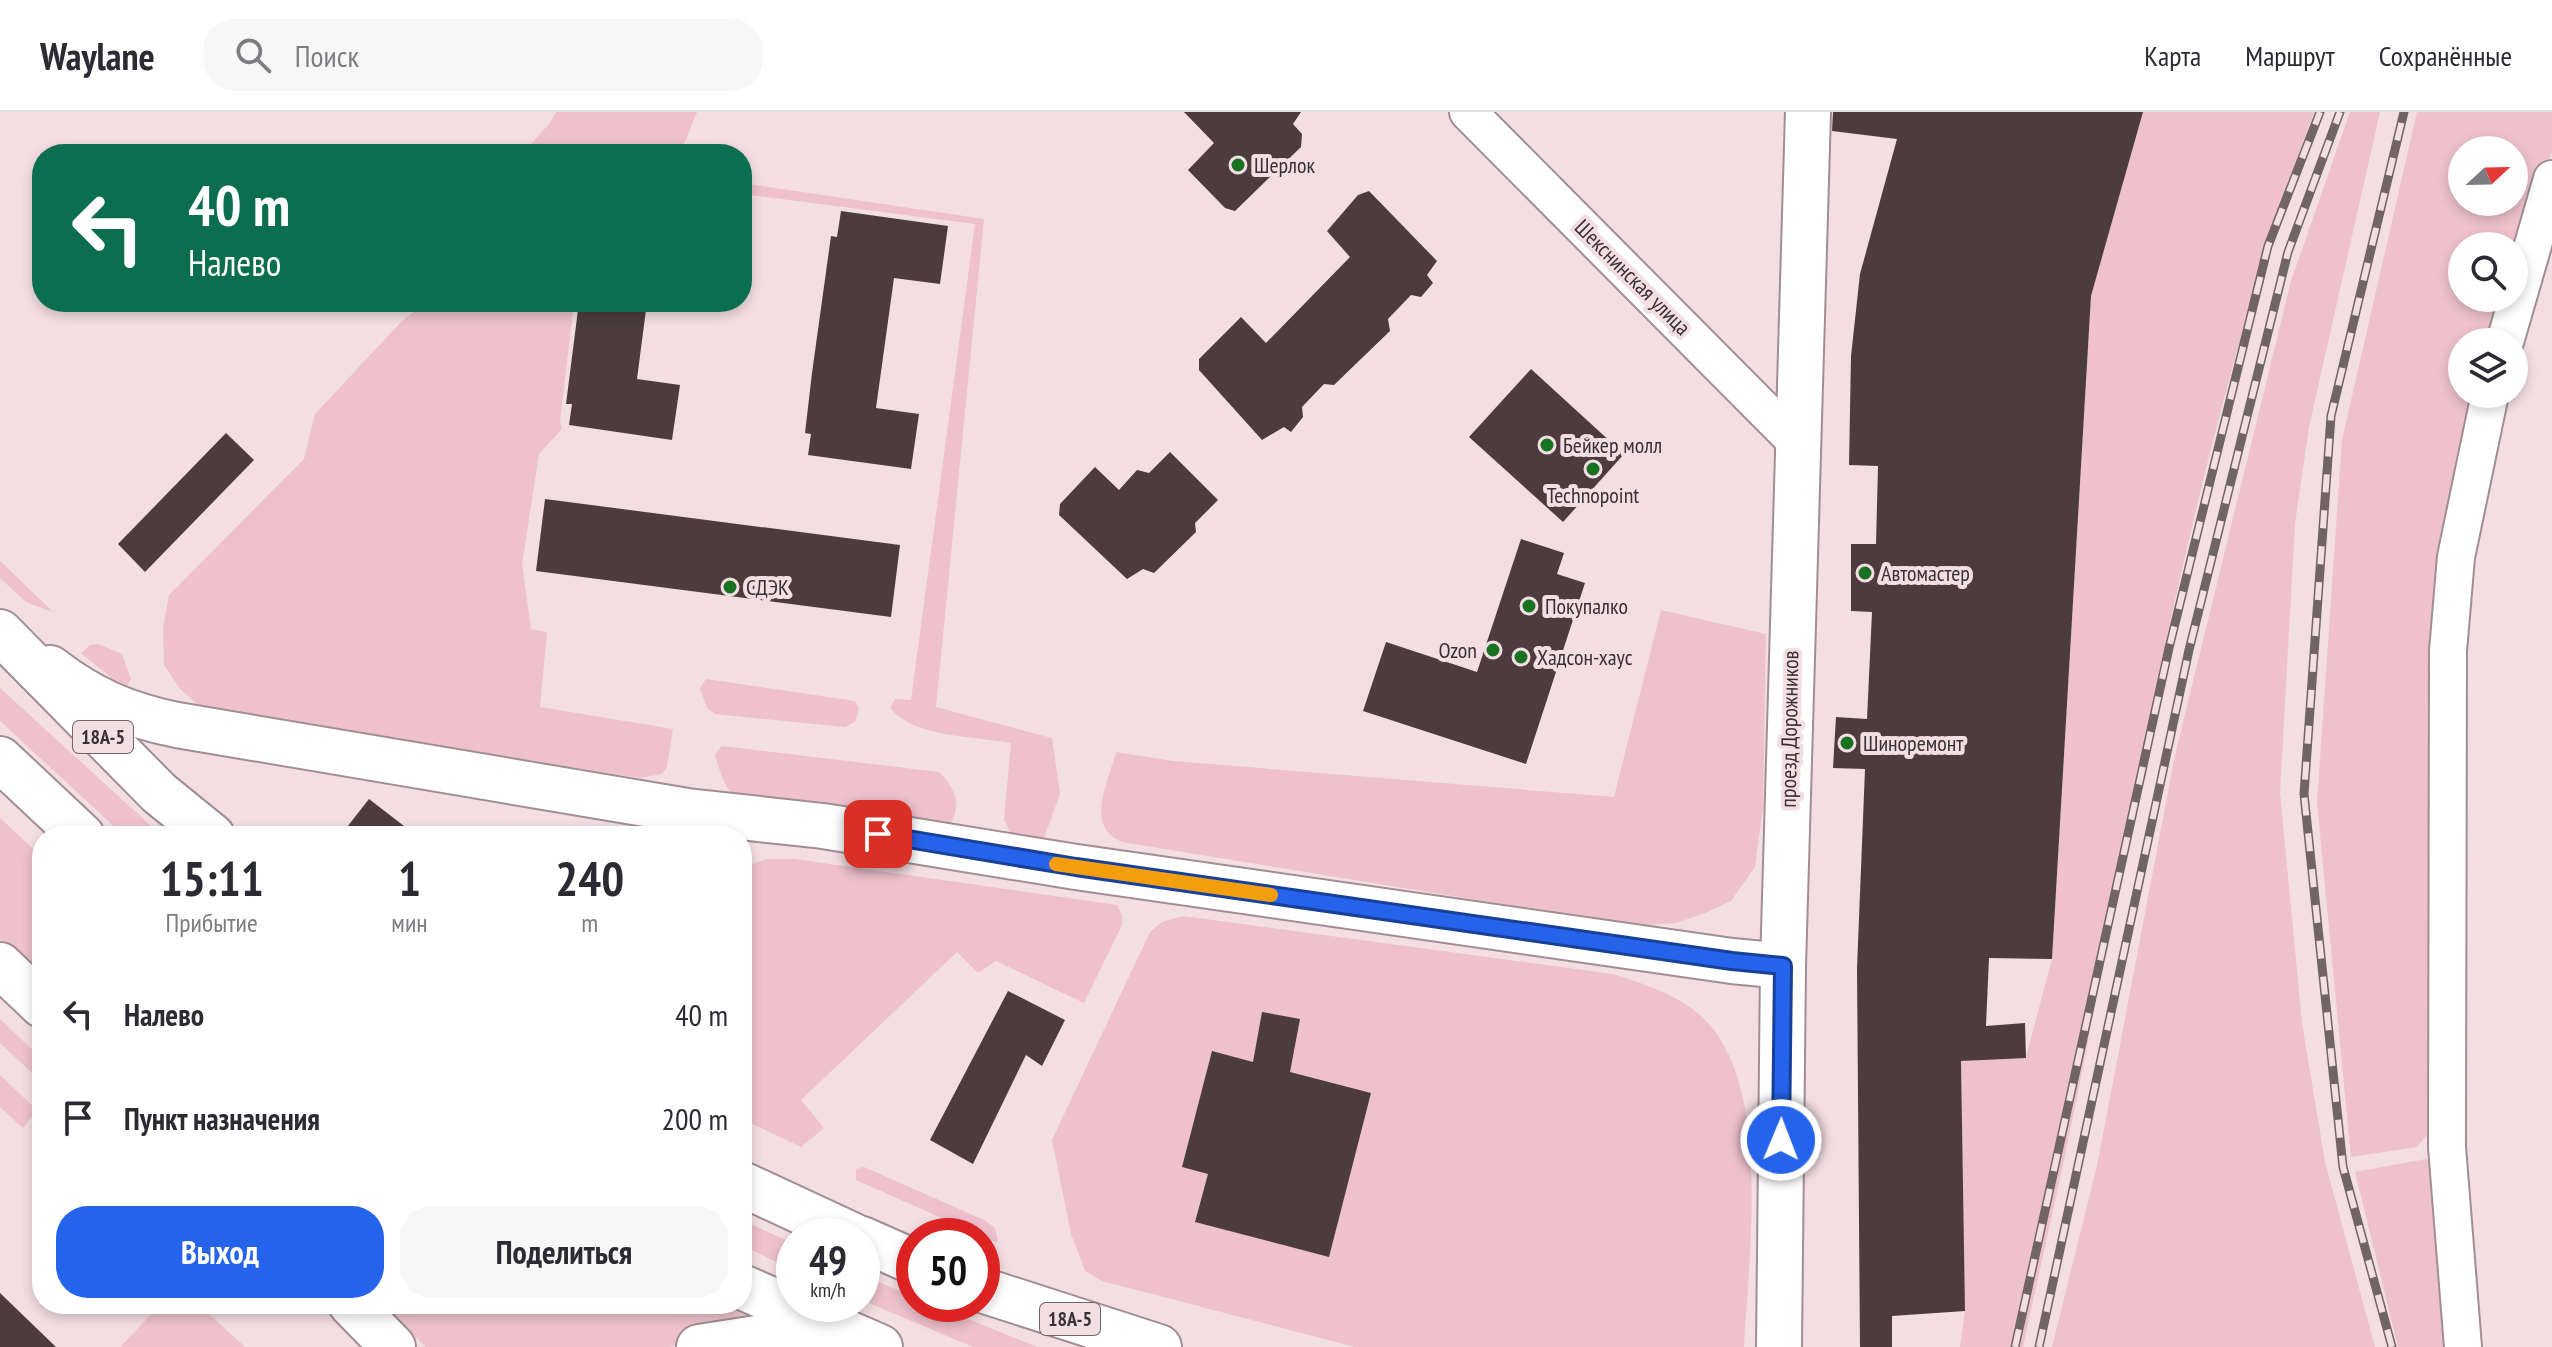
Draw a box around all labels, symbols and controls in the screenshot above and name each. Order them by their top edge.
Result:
search box [203,19,763,91]
text: Waylane [40,31,155,80]
icon: search [231,33,275,77]
text: Поиск [295,36,359,75]
text: Карта [2144,37,2201,74]
text: Маршрут [2245,37,2335,74]
text: Сохранённые [2379,37,2512,74]
north arrow [2448,136,2528,216]
map controls [2448,136,2528,408]
place label: Шерлок [1254,151,1315,179]
marker: Шерлок [1229,156,1247,174]
text: 40 m [188,169,290,241]
icon: left [56,176,160,280]
street label: Шекснинская улица [1569,213,1697,341]
button: search [2448,232,2528,312]
text: Налево [188,239,281,286]
button: layers [2448,328,2528,408]
place label: Бейкер молл [1563,431,1662,459]
marker: Бейкер молл [1538,436,1556,454]
marker: Technopoint [1584,460,1602,478]
place label: Technopoint [1547,481,1639,509]
place label: Автомастер [1881,559,1970,587]
marker: Автомастер [1856,564,1874,582]
place label: СДЭК [746,573,789,601]
marker: СДЭК [721,578,739,596]
place label: Покупалко [1545,592,1628,620]
marker: Покупалко [1520,597,1538,615]
place label: Ozon [1438,636,1477,664]
marker: Ozon [1484,641,1502,659]
place label: Хадсон-хаус [1537,643,1633,671]
marker: Хадсон-хаус [1512,648,1530,666]
street label: проезд Дорожников [1774,650,1804,808]
road number: 18А-5 [73,721,133,753]
place label: Шиноремонт [1863,729,1964,757]
marker: Шиноремонт [1838,734,1856,752]
pin [844,800,912,868]
icon: arrive [856,812,900,856]
text: 15:11 [160,847,264,909]
text: 1 [398,847,421,909]
text: 240 [555,847,624,909]
text: Прибытие [166,906,258,939]
text: мин [391,906,428,939]
text: m [581,906,598,939]
icon: left [56,992,100,1036]
text: Налево [124,995,204,1034]
text: 40 m [675,995,728,1034]
icon: arrive [56,1096,100,1140]
position arrow [1739,1098,1823,1182]
text: Пункт назначения [124,1099,320,1138]
text: 200 m [662,1099,728,1138]
button: Выход [56,1206,384,1298]
button: Поделиться [400,1206,728,1298]
speed limit sign: 50 [896,1218,1000,1322]
text: 49 [809,1234,847,1286]
text: km/h [810,1277,846,1303]
road number: 18А-5 [1040,1303,1100,1335]

